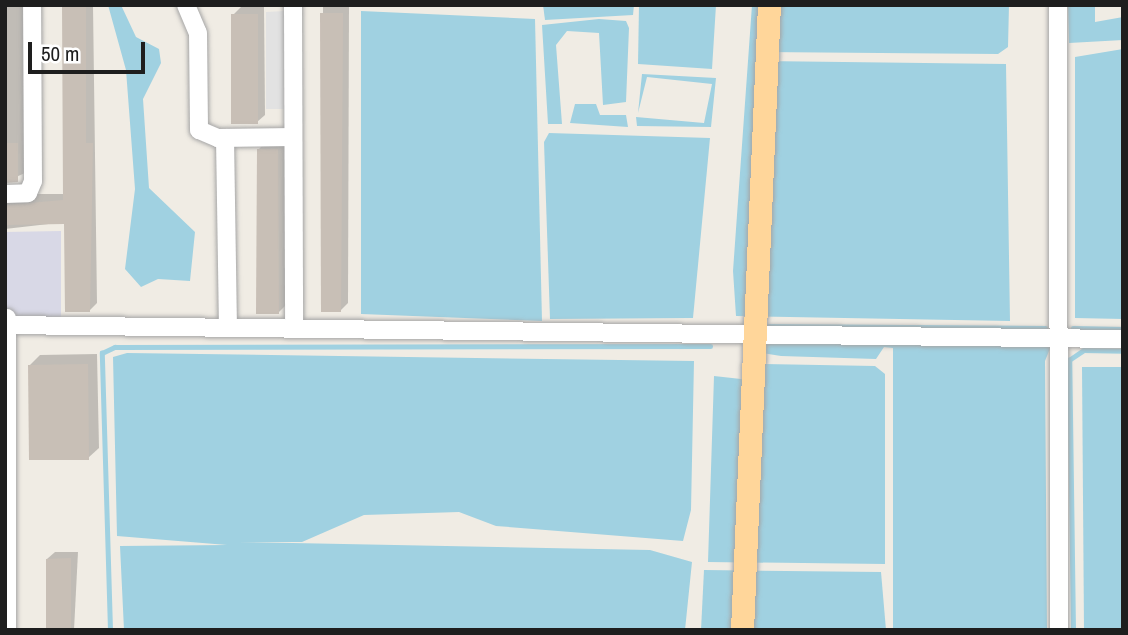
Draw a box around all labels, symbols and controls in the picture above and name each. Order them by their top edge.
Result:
scale bar [32,28,149,72]
text: 50 m [41,39,79,68]

